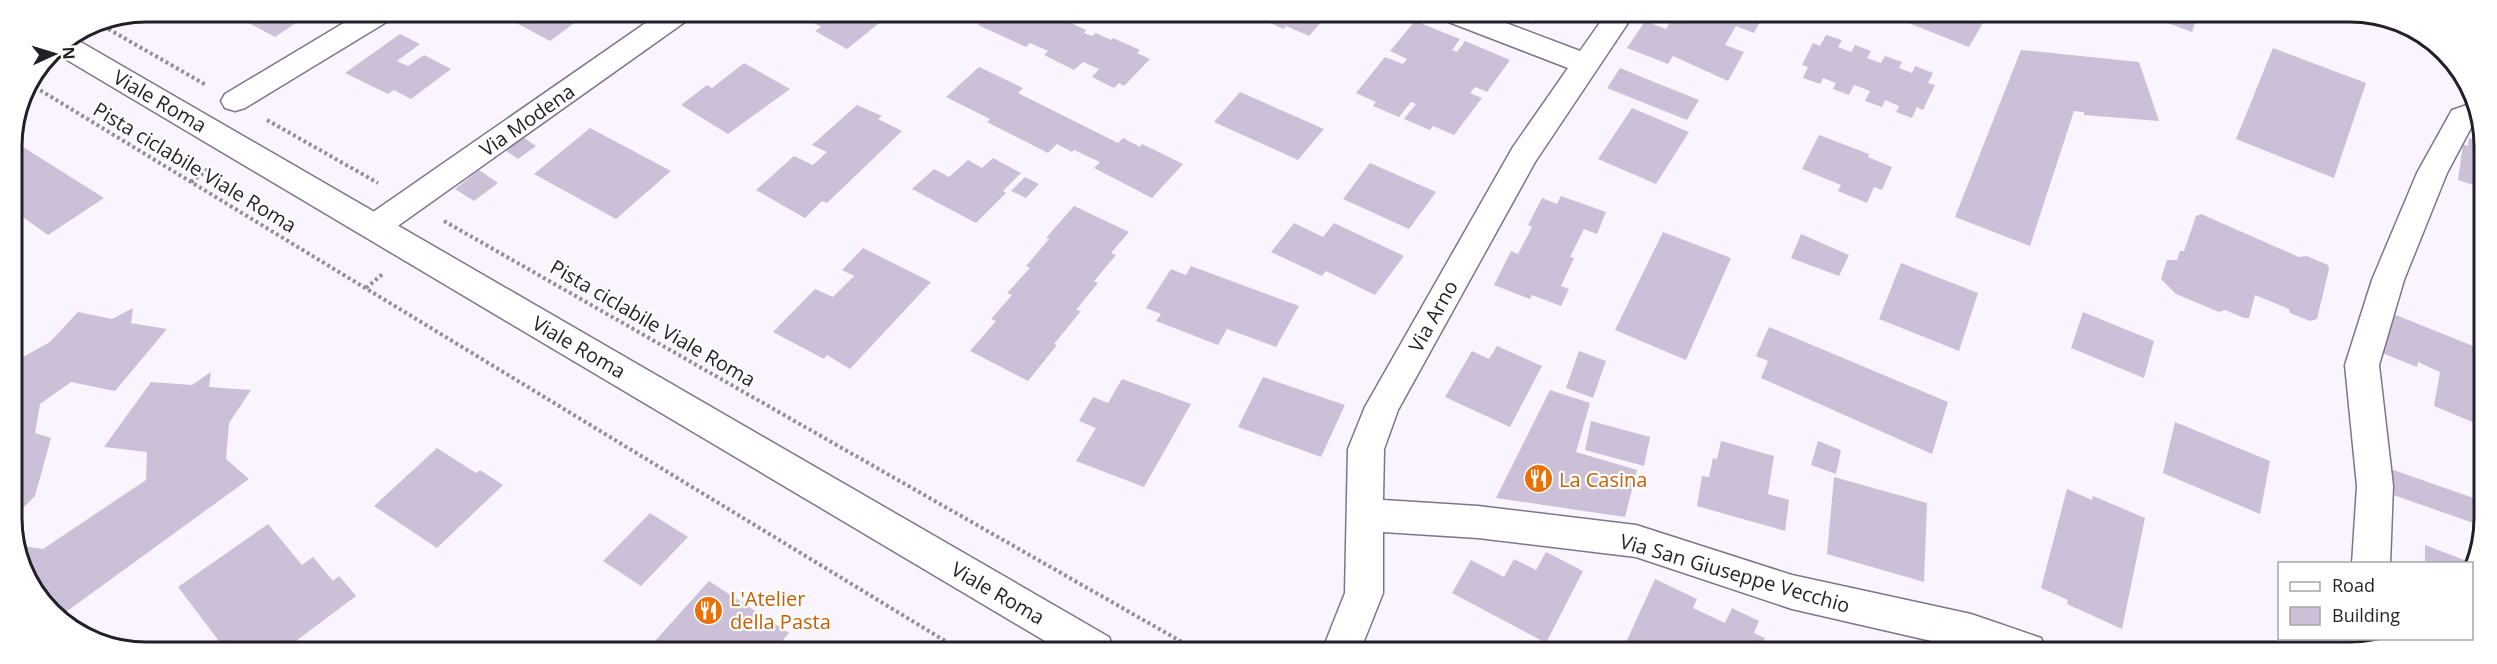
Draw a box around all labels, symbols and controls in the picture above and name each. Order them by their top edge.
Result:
north arrow [24,24,84,84]
text: N [58,46,80,60]
street label: Viale Roma [108,63,212,139]
street label: Via Modena [474,77,580,163]
street label: Pista ciclabile Viale Roma [88,95,302,239]
street label: Pista ciclabile Viale Roma [546,254,760,392]
street label: Via Arno [1402,275,1464,357]
street label: Viale Roma [528,311,630,383]
restaurant icon: La Casina [1522,463,1554,495]
place label: La Casina [1559,466,1647,493]
street label: Via San Giuseppe Vecchio [1617,527,1853,619]
street label: Viale Roma [946,555,1050,631]
legend [2278,562,2473,640]
text: Road [2332,573,2375,597]
place label: L'Atelier della Pasta [730,585,831,635]
restaurant icon: L'Atelier della Pasta [693,594,725,626]
text: Building [2332,603,2400,627]

